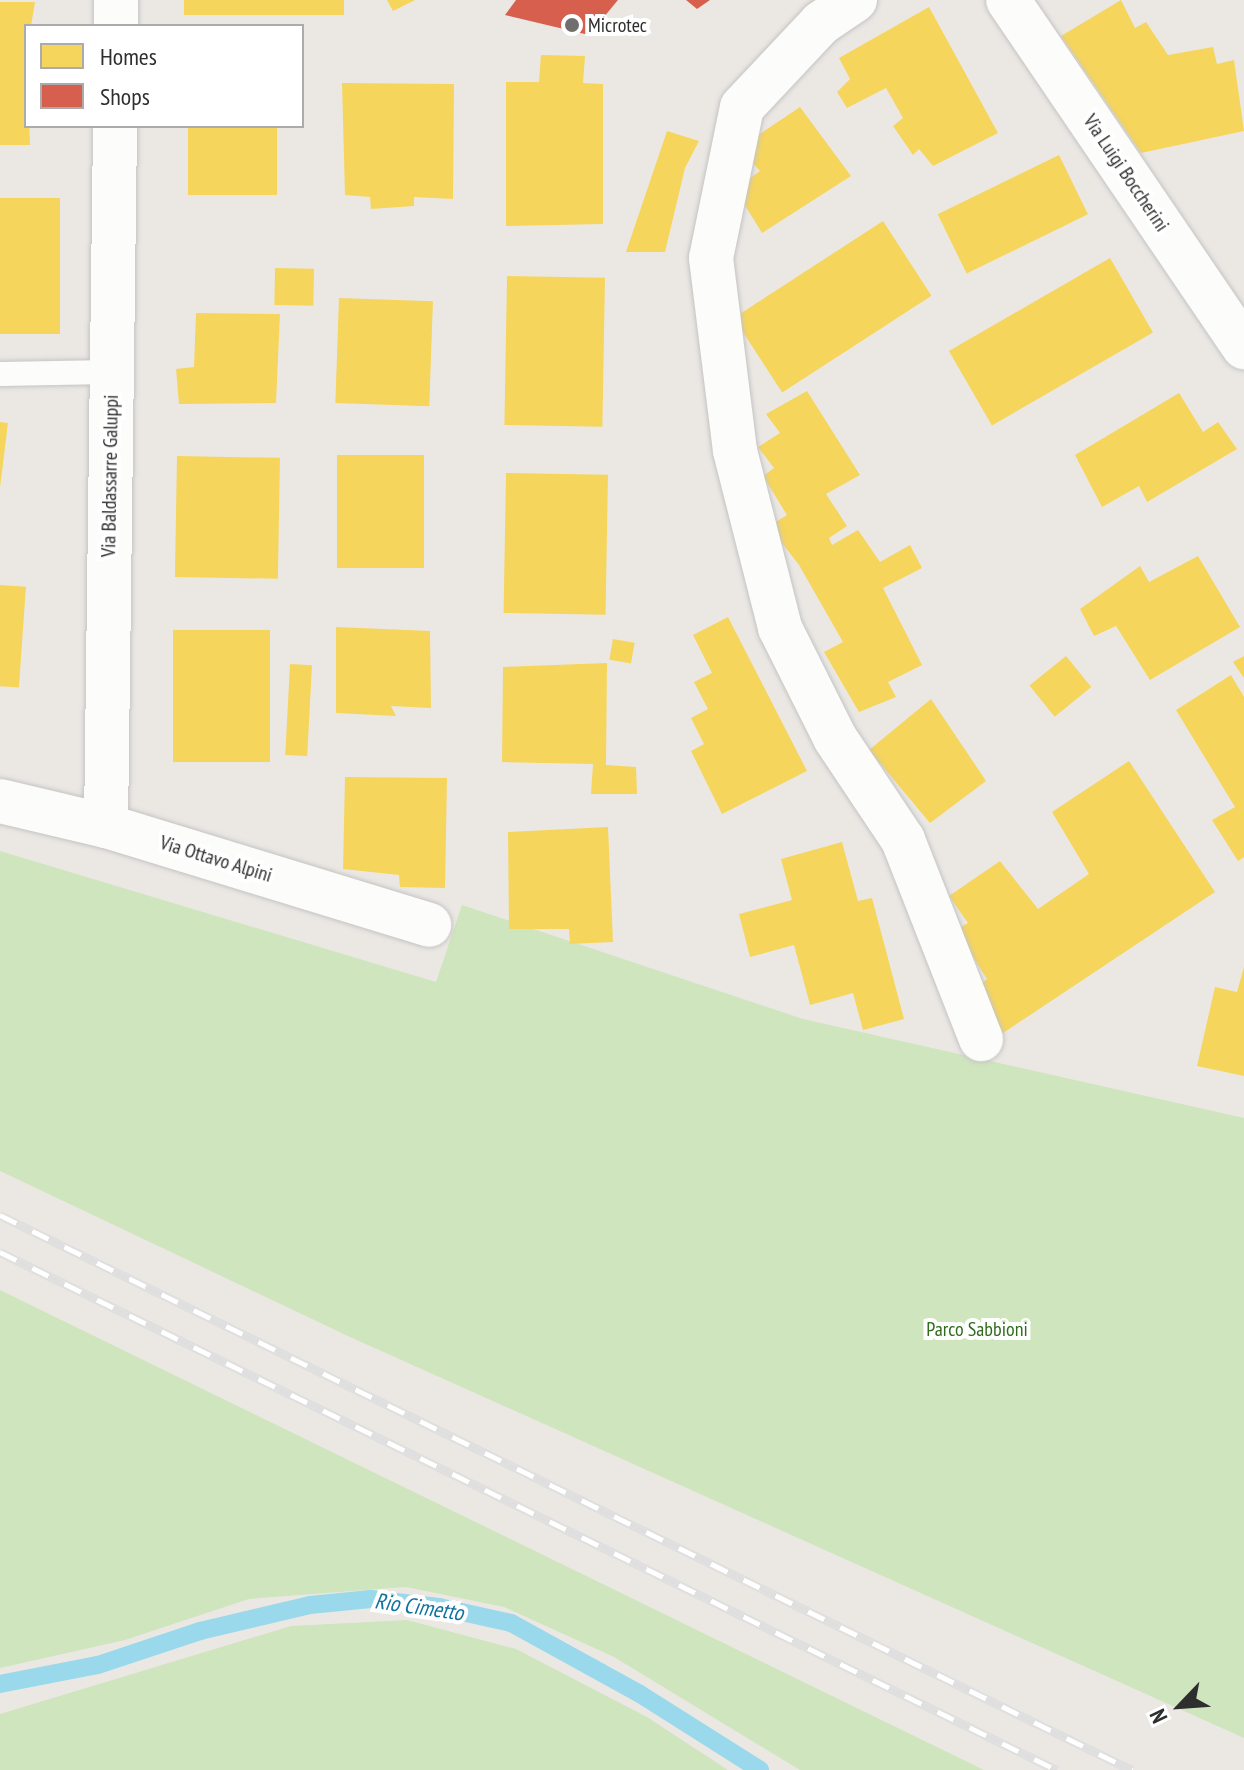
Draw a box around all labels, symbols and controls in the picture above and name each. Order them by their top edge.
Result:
place label: Microtec [588,13,647,37]
marker: Microtec [563,16,581,34]
legend [24,24,304,128]
text: Homes [100,41,157,72]
text: Shops [100,81,150,112]
street label: Via Luigi Boccherini [1078,110,1174,236]
street label: Via Baldassarre Galuppi [97,395,123,557]
street label: Via Ottavo Alpini [157,830,275,888]
park label: Parco Sabbioni [926,1317,1028,1341]
water label: Rio Cimetto [373,1588,465,1626]
north arrow [1140,1666,1220,1746]
text: N [1143,1705,1173,1727]

